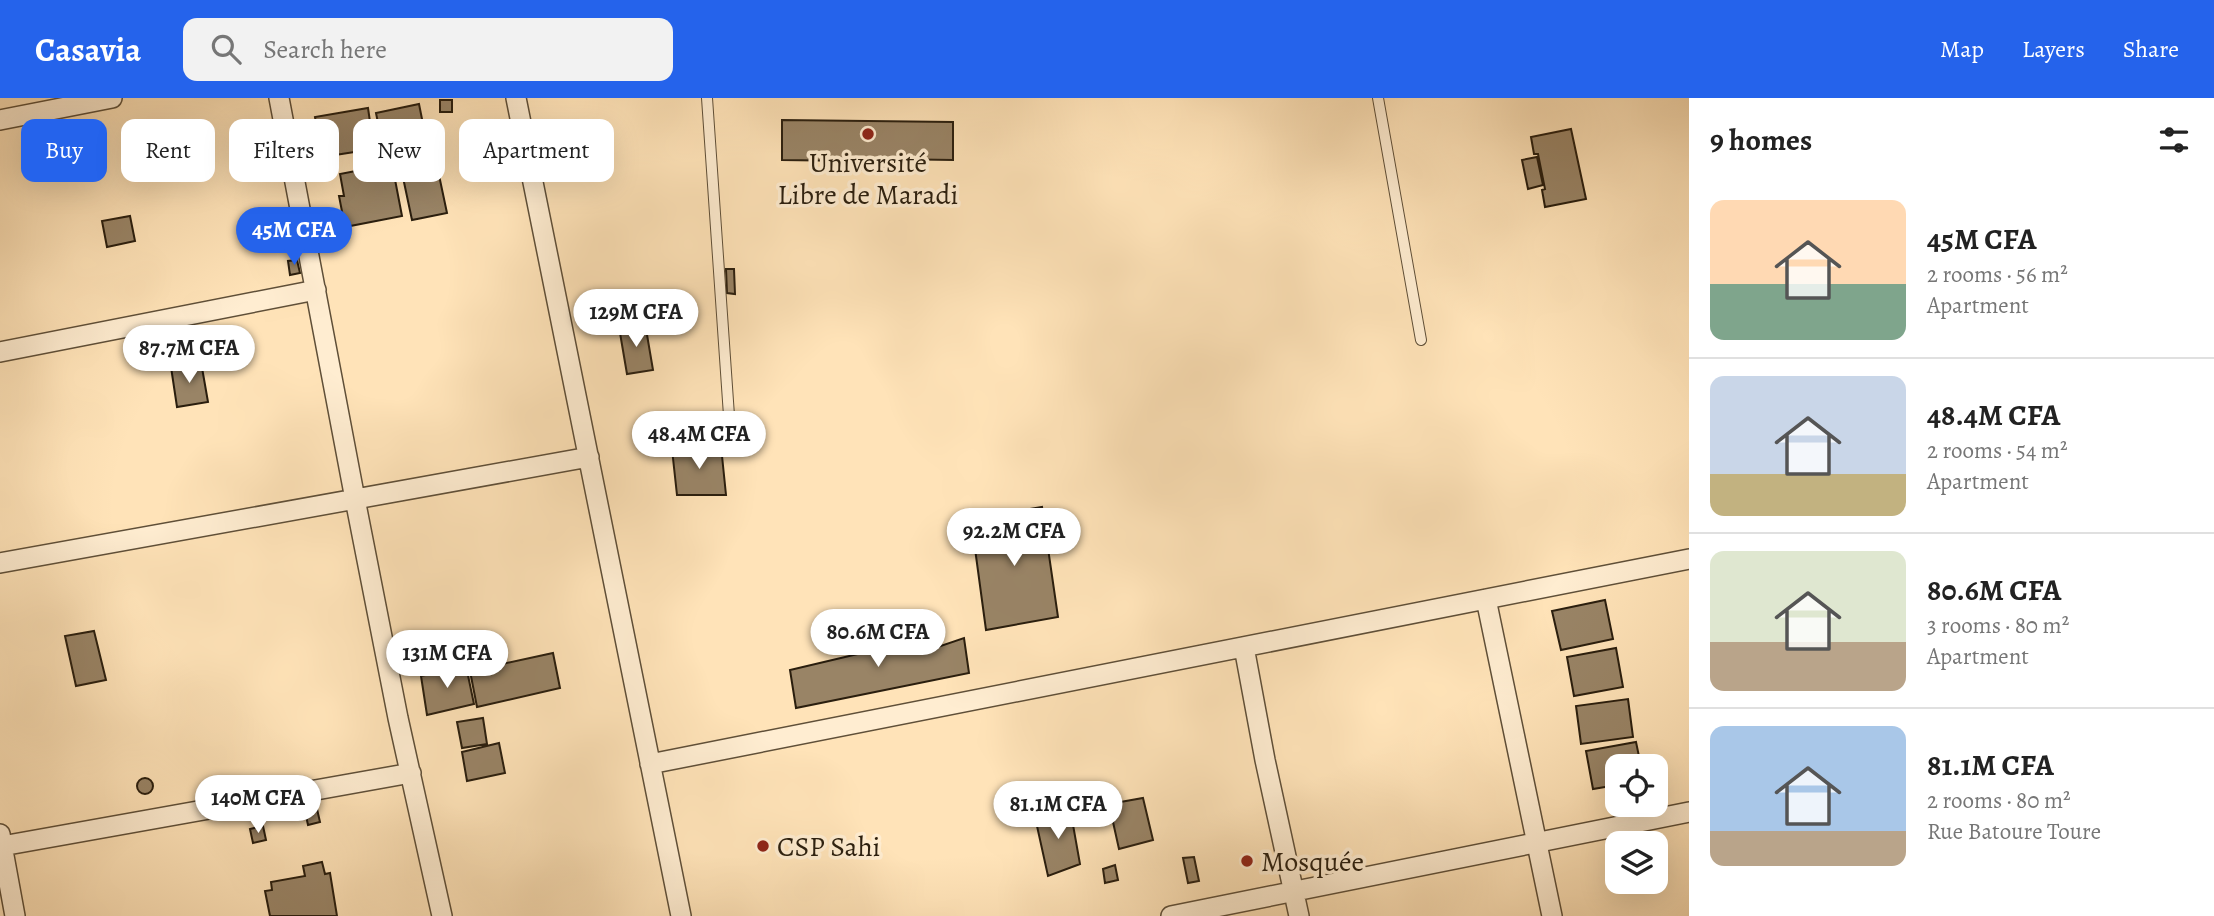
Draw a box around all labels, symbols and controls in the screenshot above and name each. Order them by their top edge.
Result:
search box [183,18,673,81]
text: Casavia [35,27,141,72]
icon: search [207,30,245,68]
text: Search here [263,32,387,67]
text: Map [1940,33,1984,65]
text: Layers [2022,33,2085,65]
text: Share [2123,33,2179,65]
chip: Buy [21,119,107,182]
chip: Rent [121,119,215,182]
chip: Filters [229,119,339,182]
chip: New [353,119,445,182]
chip: Apartment [459,119,614,182]
text: 9 homes [1710,120,1812,160]
icon: filters [2155,121,2193,159]
marker: Université Libre de Maradi [860,126,876,142]
place label: Université Libre de Maradi [778,144,958,214]
pin: 45M CFA [229,208,359,267]
text: 45M CFA [252,214,336,245]
text: 45M CFA [1927,219,2036,259]
icon: home [1766,228,1850,312]
text: 2 rooms · 56 m² [1927,259,2068,290]
pin: 129M CFA [564,289,708,349]
text: Apartment [1927,290,2029,321]
text: 129M CFA [589,296,683,327]
pin: 87.7M CFA [109,326,269,385]
text: 87.7M CFA [139,332,239,363]
text: 48.4M CFA [1927,395,2060,435]
icon: home [1766,404,1850,488]
pin: 48.4M CFA [619,412,779,471]
text: 48.4M CFA [648,418,750,449]
text: 2 rooms · 54 m² [1927,435,2068,466]
text: Apartment [1927,466,2029,497]
pin: 92.2M CFA [934,508,1094,568]
text: 92.2M CFA [963,515,1065,546]
text: 80.6M CFA [1927,570,2061,610]
icon: home [1766,579,1850,663]
pin: 80.6M CFA [798,610,958,669]
text: 3 rooms · 80 m² [1927,610,2069,641]
text: 80.6M CFA [827,616,929,647]
pin: 131M CFA [375,630,519,690]
text: 131M CFA [402,637,492,668]
text: Apartment [1927,641,2029,672]
text: 81.1M CFA [1927,745,2054,785]
map controls [1605,754,1668,894]
button: locate [1605,754,1668,817]
icon: home [1766,754,1850,838]
pin: 140M CFA [186,776,330,835]
text: 140M CFA [211,782,305,813]
pin: 81.1M CFA [978,782,1138,841]
text: 2 rooms · 80 m² [1927,785,2071,816]
text: 81.1M CFA [1009,788,1107,819]
text: Rue Batoure Toure [1927,816,2101,847]
place label: CSP Sahi [777,828,881,866]
button: layers [1605,831,1668,894]
marker: CSP Sahi [755,838,771,854]
place label: Mosquée [1261,843,1364,881]
marker: Mosquée [1239,853,1255,869]

